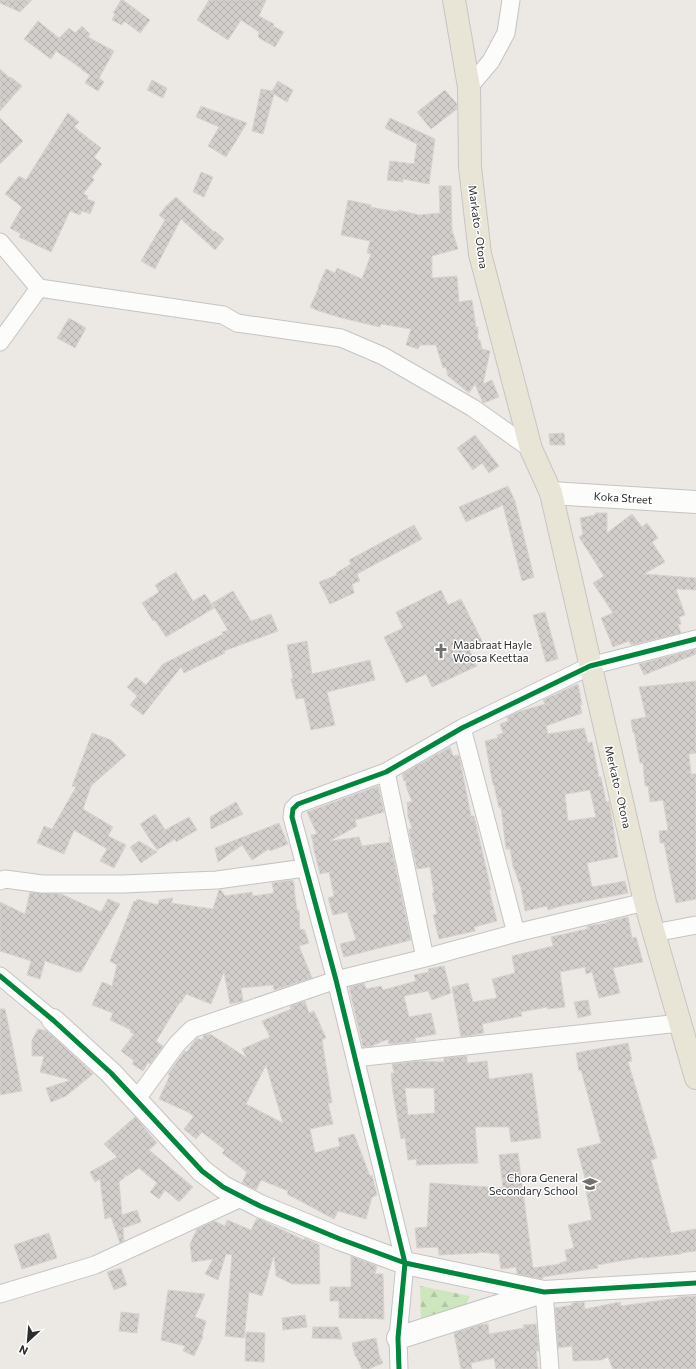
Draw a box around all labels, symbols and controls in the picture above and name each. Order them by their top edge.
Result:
street label: Markato - Otona [466,184,491,270]
street label: Koka Street [593,489,653,506]
place label: Maabraat Hayle Woosa Keettaa [453,638,532,664]
church icon: Maabraat Hayle Woosa Keettaa [432,642,450,660]
street label: Merkato - Otona [603,744,634,829]
place label: Chora General Secondary School [489,1171,578,1197]
school or university icon: Chora General Secondary School [581,1175,599,1193]
north arrow [8,1321,48,1361]
text: N [17,1343,30,1358]

